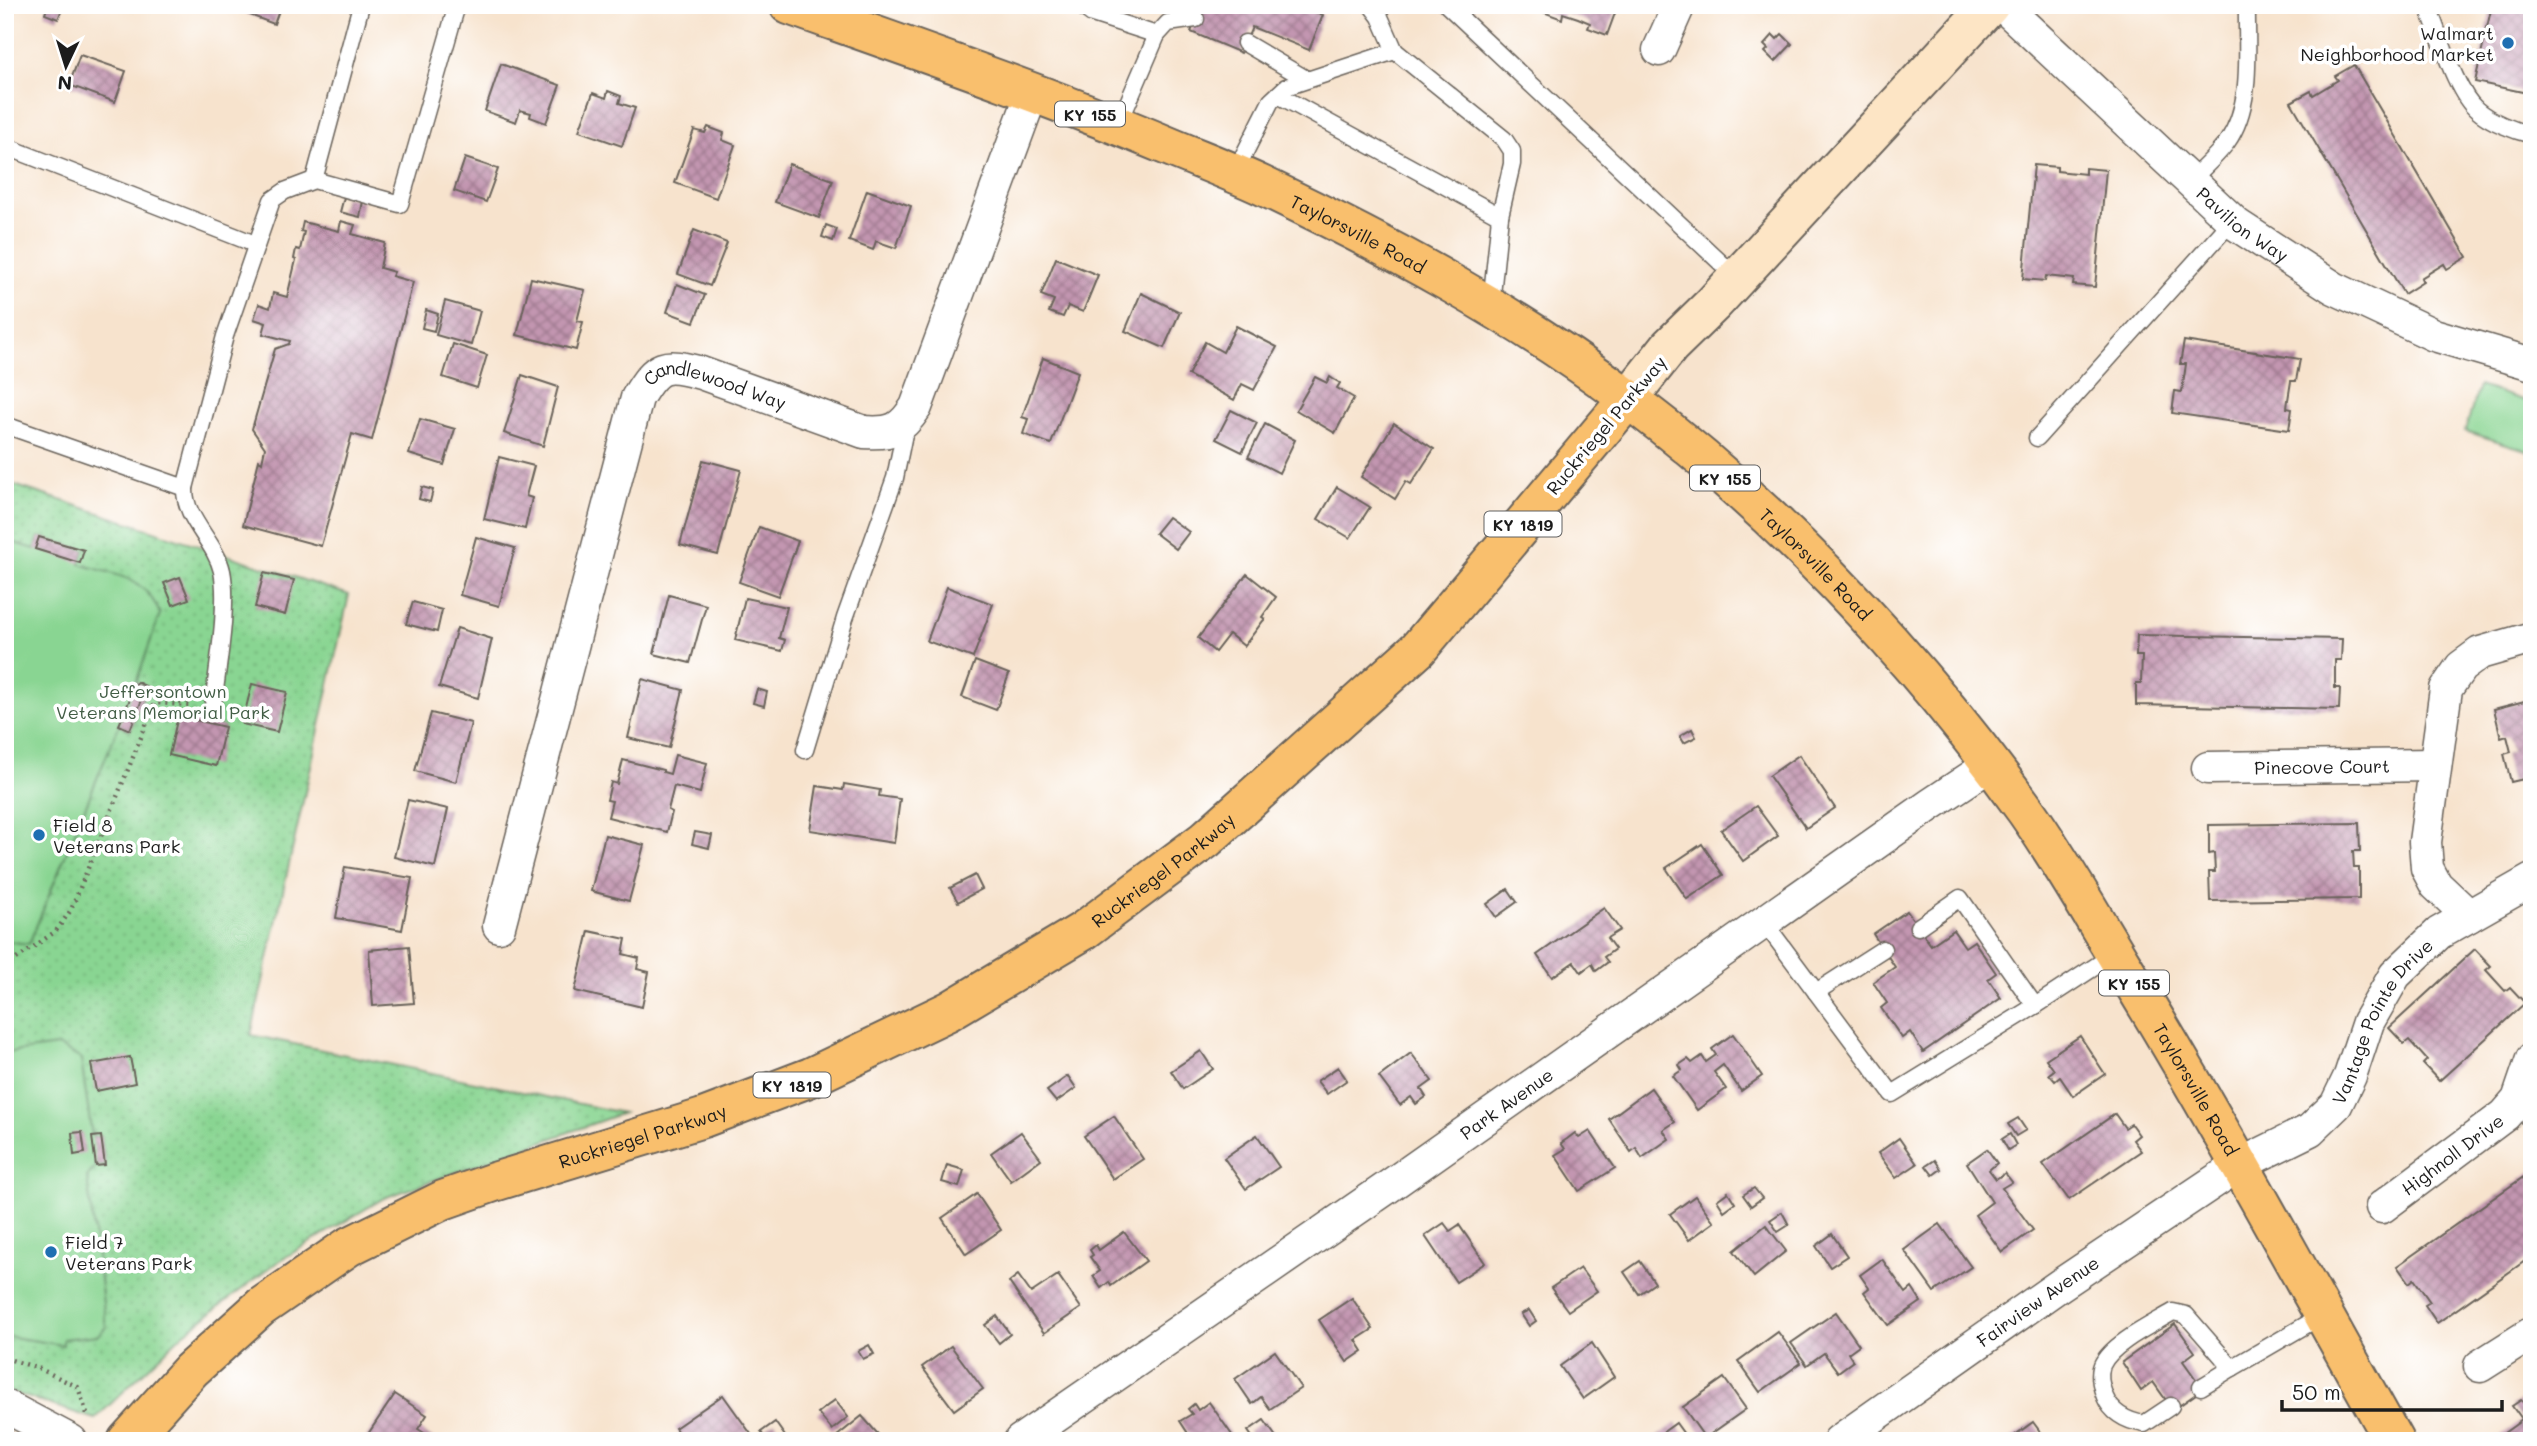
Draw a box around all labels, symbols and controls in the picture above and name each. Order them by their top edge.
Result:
place label: Walmart Neighborhood Market [2300,21,2494,66]
north arrow [32,32,102,102]
marker: Walmart Neighborhood Market [2500,35,2516,51]
text: N [57,70,73,96]
road number: KY 155 [1055,102,1125,126]
street label: Pavilion Way [2192,181,2293,267]
street label: Taylorsville Road [1286,189,1430,279]
street label: Ruckriegel Parkway [1541,350,1671,500]
street label: Candlewood Way [638,355,790,415]
road number: KY 155 [1690,466,1760,491]
street label: Taylorsville Road [1754,502,1877,625]
road number: KY 1819 [1484,512,1562,537]
park label: Jeffersontown Veterans Memorial Park [56,679,270,724]
street label: Pinecove Court [2254,754,2390,779]
street label: Ruckriegel Parkway [1086,807,1239,933]
place label: Field 8 Veterans Park [53,813,180,858]
marker: Field 8 Veterans Park [31,827,47,843]
street label: Vantage Pointe Drive [2326,933,2438,1108]
road number: KY 155 [2099,970,2169,995]
street label: Taylorsville Road [2148,1018,2244,1160]
street label: Park Avenue [1455,1062,1558,1145]
road number: KY 1819 [754,1072,830,1098]
street label: Ruckriegel Parkway [556,1098,730,1174]
street label: Highnoll Drive [2396,1108,2509,1200]
place label: Field 7 Veterans Park [65,1230,192,1275]
marker: Field 7 Veterans Park [43,1244,59,1260]
street label: Fairview Avenue [1972,1250,2104,1352]
scale bar [2282,1369,2502,1413]
text: 50 m [2292,1378,2341,1405]

